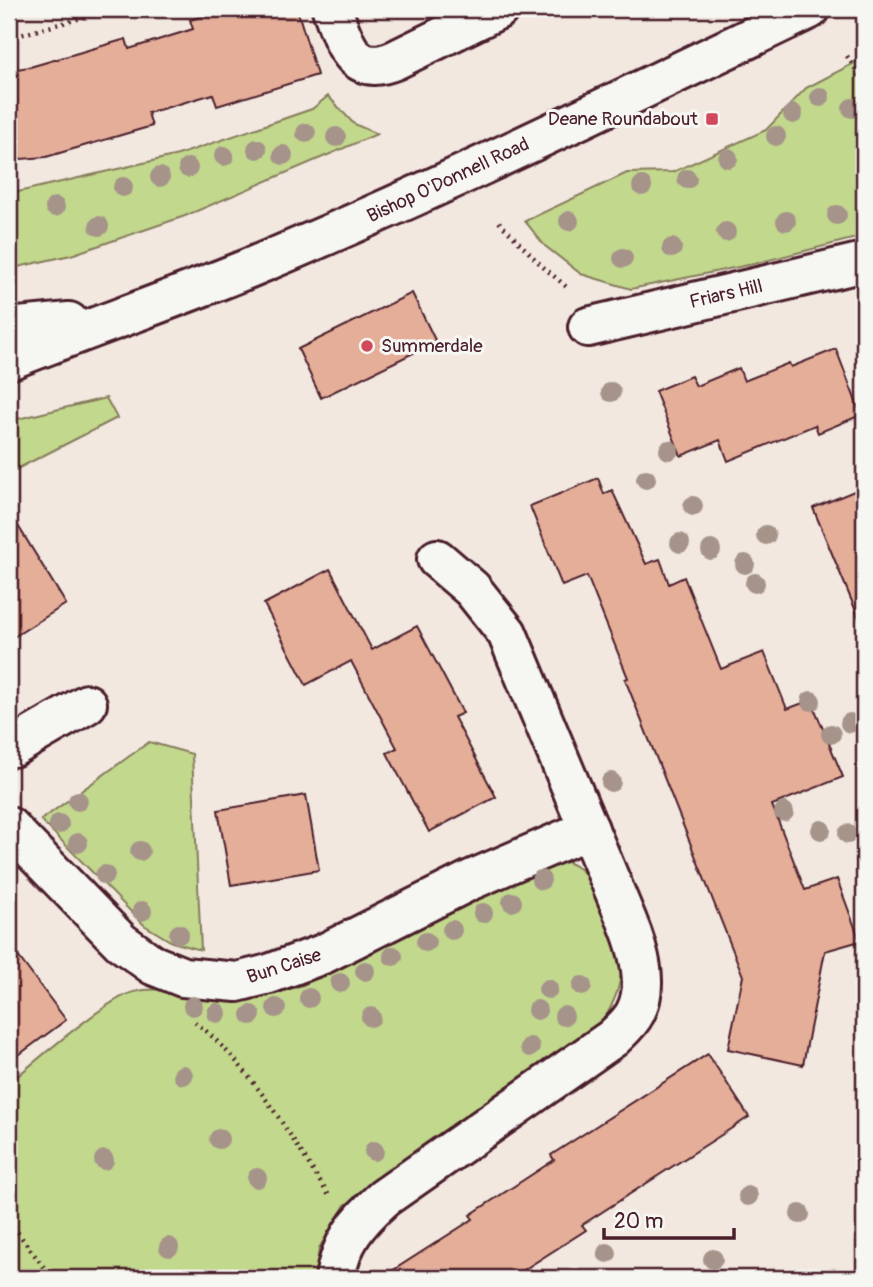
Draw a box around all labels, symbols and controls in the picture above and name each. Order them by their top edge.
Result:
place label: Deane Roundabout [548,107,698,131]
marker: Deane Roundabout [704,111,720,127]
street label: Bishop O'Donnell Road [363,132,533,228]
street label: Friars Hill [687,274,765,314]
place label: Summerdale [381,334,483,358]
marker: Summerdale [359,338,375,354]
street label: Bun Caise [244,942,325,989]
scale bar [604,1196,733,1240]
text: 20 m [614,1208,663,1235]

